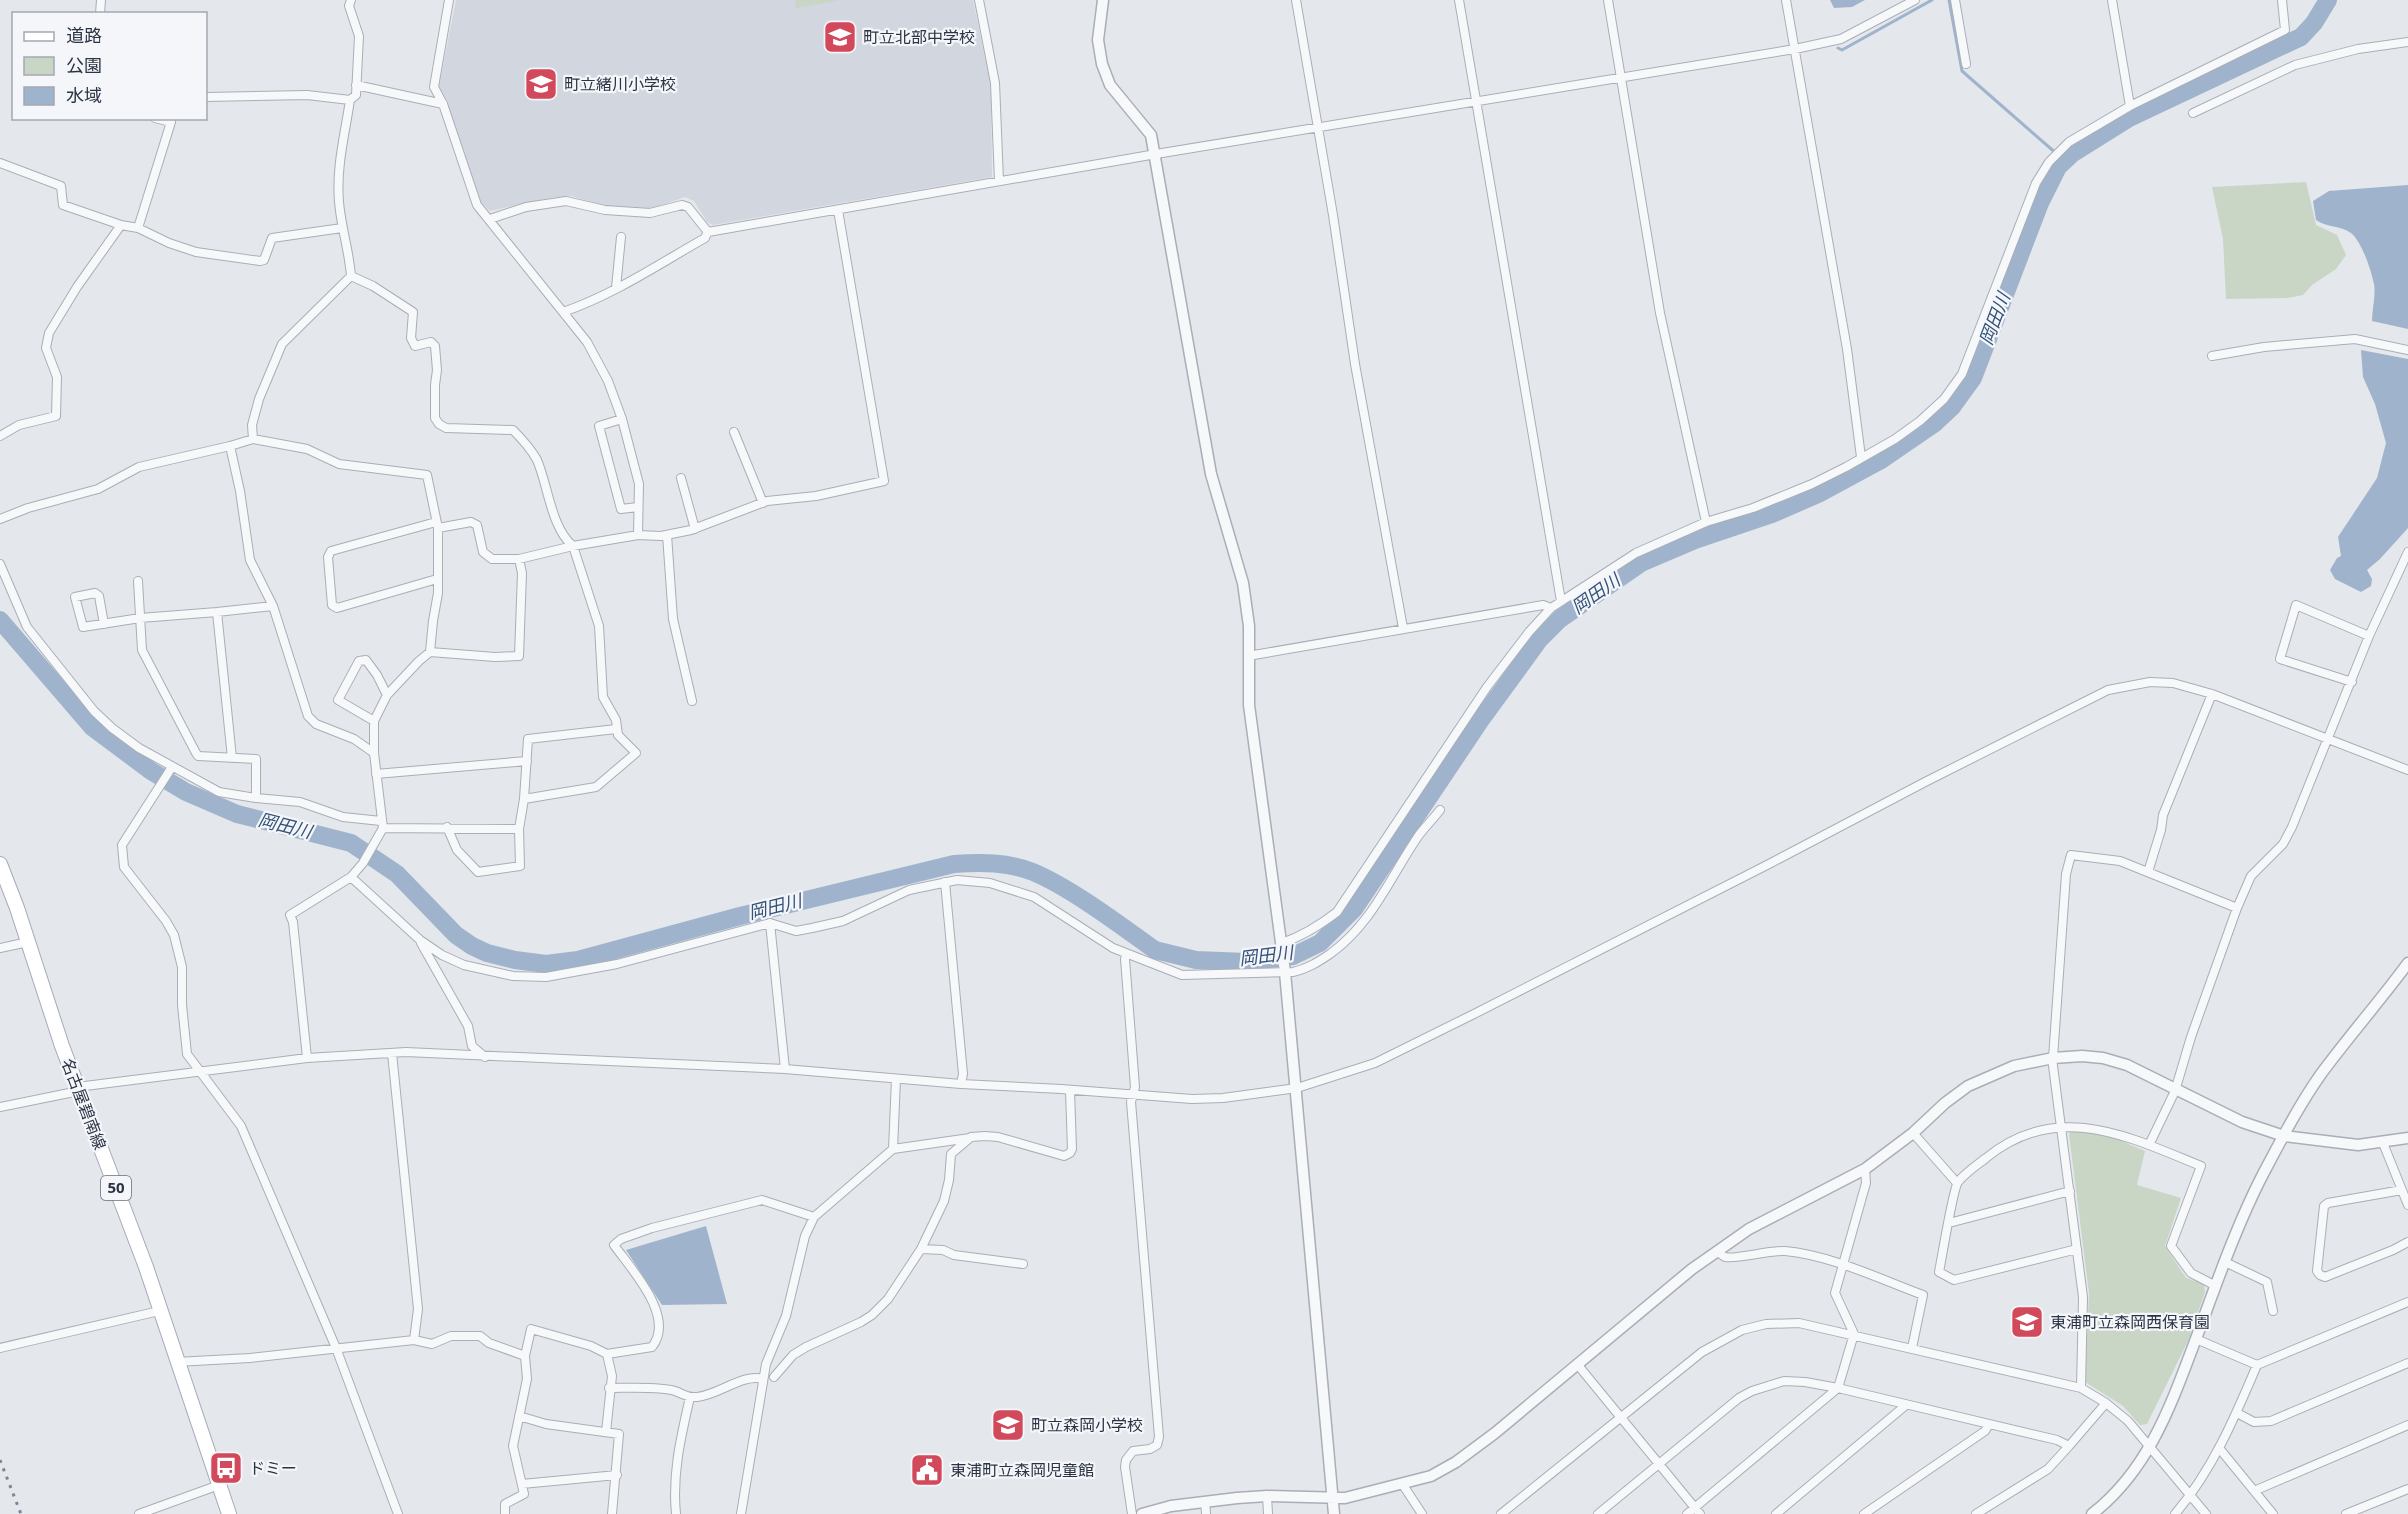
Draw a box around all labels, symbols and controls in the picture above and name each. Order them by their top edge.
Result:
legend [12,12,207,120]
school or university icon: 町立北部中学校 [822,19,858,55]
text: 道路 [66,23,102,47]
place label: 町立北部中学校 [863,26,975,48]
text: 公園 [66,53,102,77]
school or university icon: 町立緒川小学校 [523,66,559,102]
place label: 町立緒川小学校 [564,73,676,95]
text: 水域 [66,83,102,107]
water label: 岡田川 [1973,287,2016,348]
water label: 岡田川 [1566,567,1626,618]
water label: 岡田川 [256,807,316,844]
water label: 岡田川 [746,887,806,924]
water label: 岡田川 [1238,940,1296,970]
street label: 名古屋碧南線 [57,1055,111,1153]
road number: 50 [101,1176,131,1200]
school or university icon: 東浦町立森岡西保育園 [2009,1304,2045,1340]
place label: 東浦町立森岡西保育園 [2050,1311,2210,1333]
school or university icon: 町立森岡小学校 [990,1407,1026,1443]
place label: 町立森岡小学校 [1031,1414,1143,1436]
bus stop icon: ドミー [208,1450,244,1486]
public building icon: 東浦町立森岡児童館 [909,1452,945,1488]
place label: ドミー [249,1457,297,1479]
place label: 東浦町立森岡児童館 [950,1459,1094,1481]

